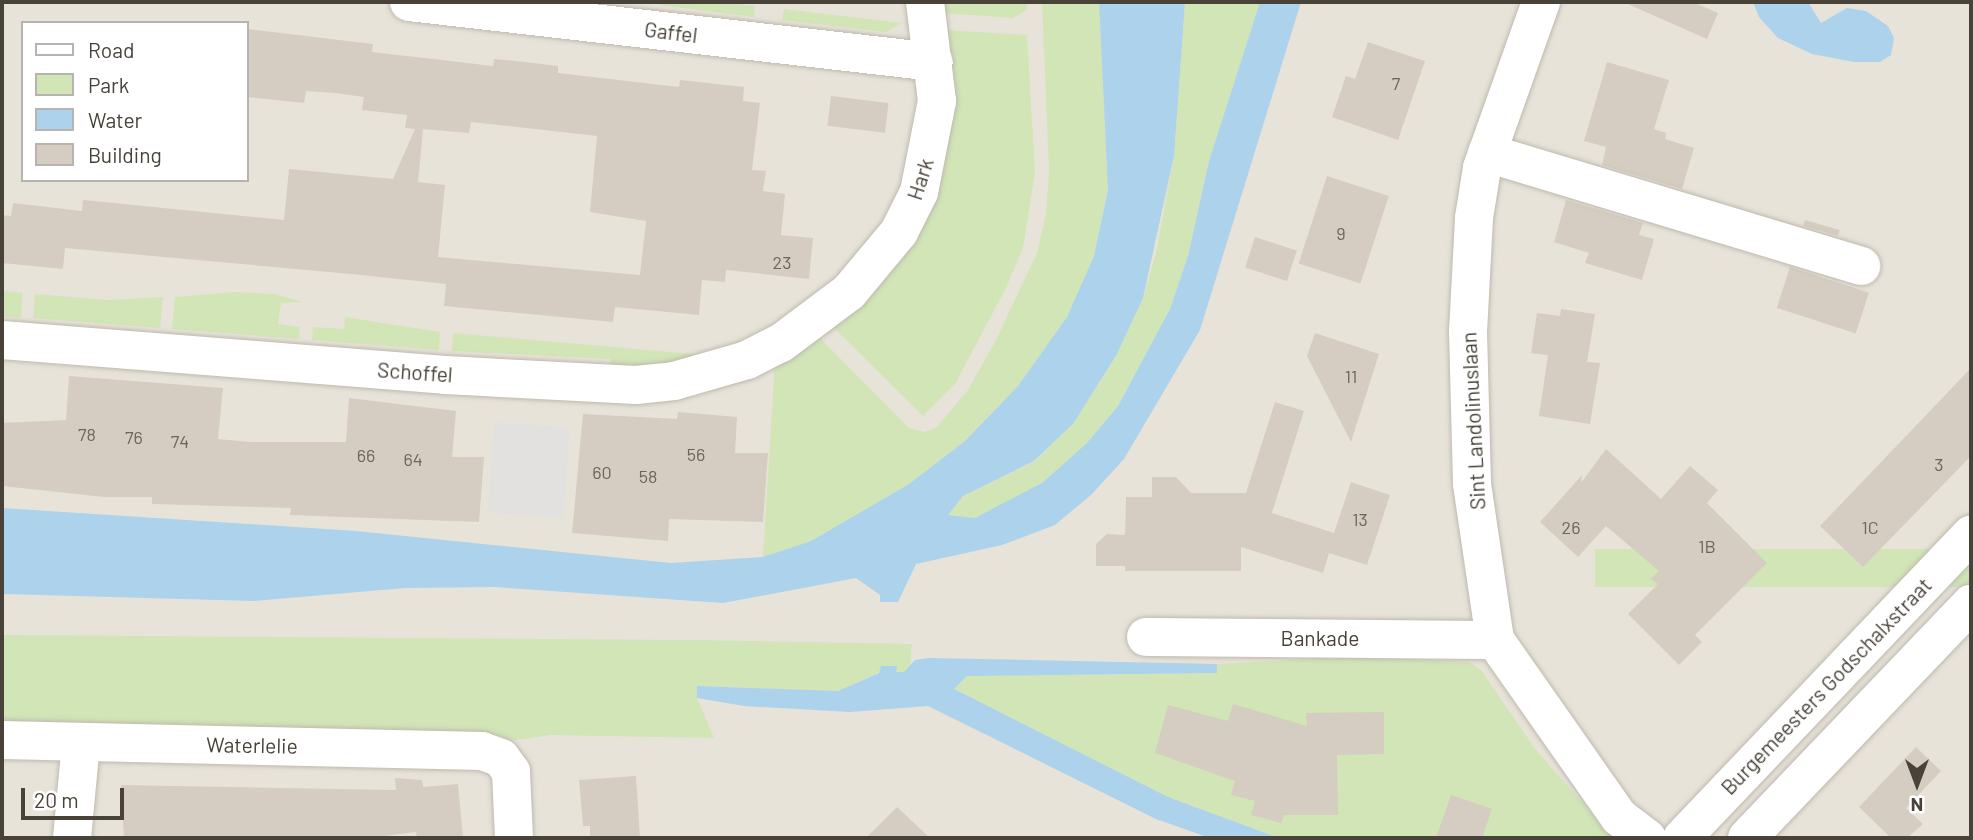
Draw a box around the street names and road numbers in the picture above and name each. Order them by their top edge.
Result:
street label: Gaffel [643,16,699,48]
street label: Hark [901,155,939,203]
street label: Sint Landolinuslaan [1456,331,1490,511]
street label: Schoffel [376,357,454,387]
street label: Burgemeesters Godschalxstraat [1716,572,1936,800]
street label: Bankade [1281,625,1359,651]
street label: Waterlelie [206,732,298,758]

